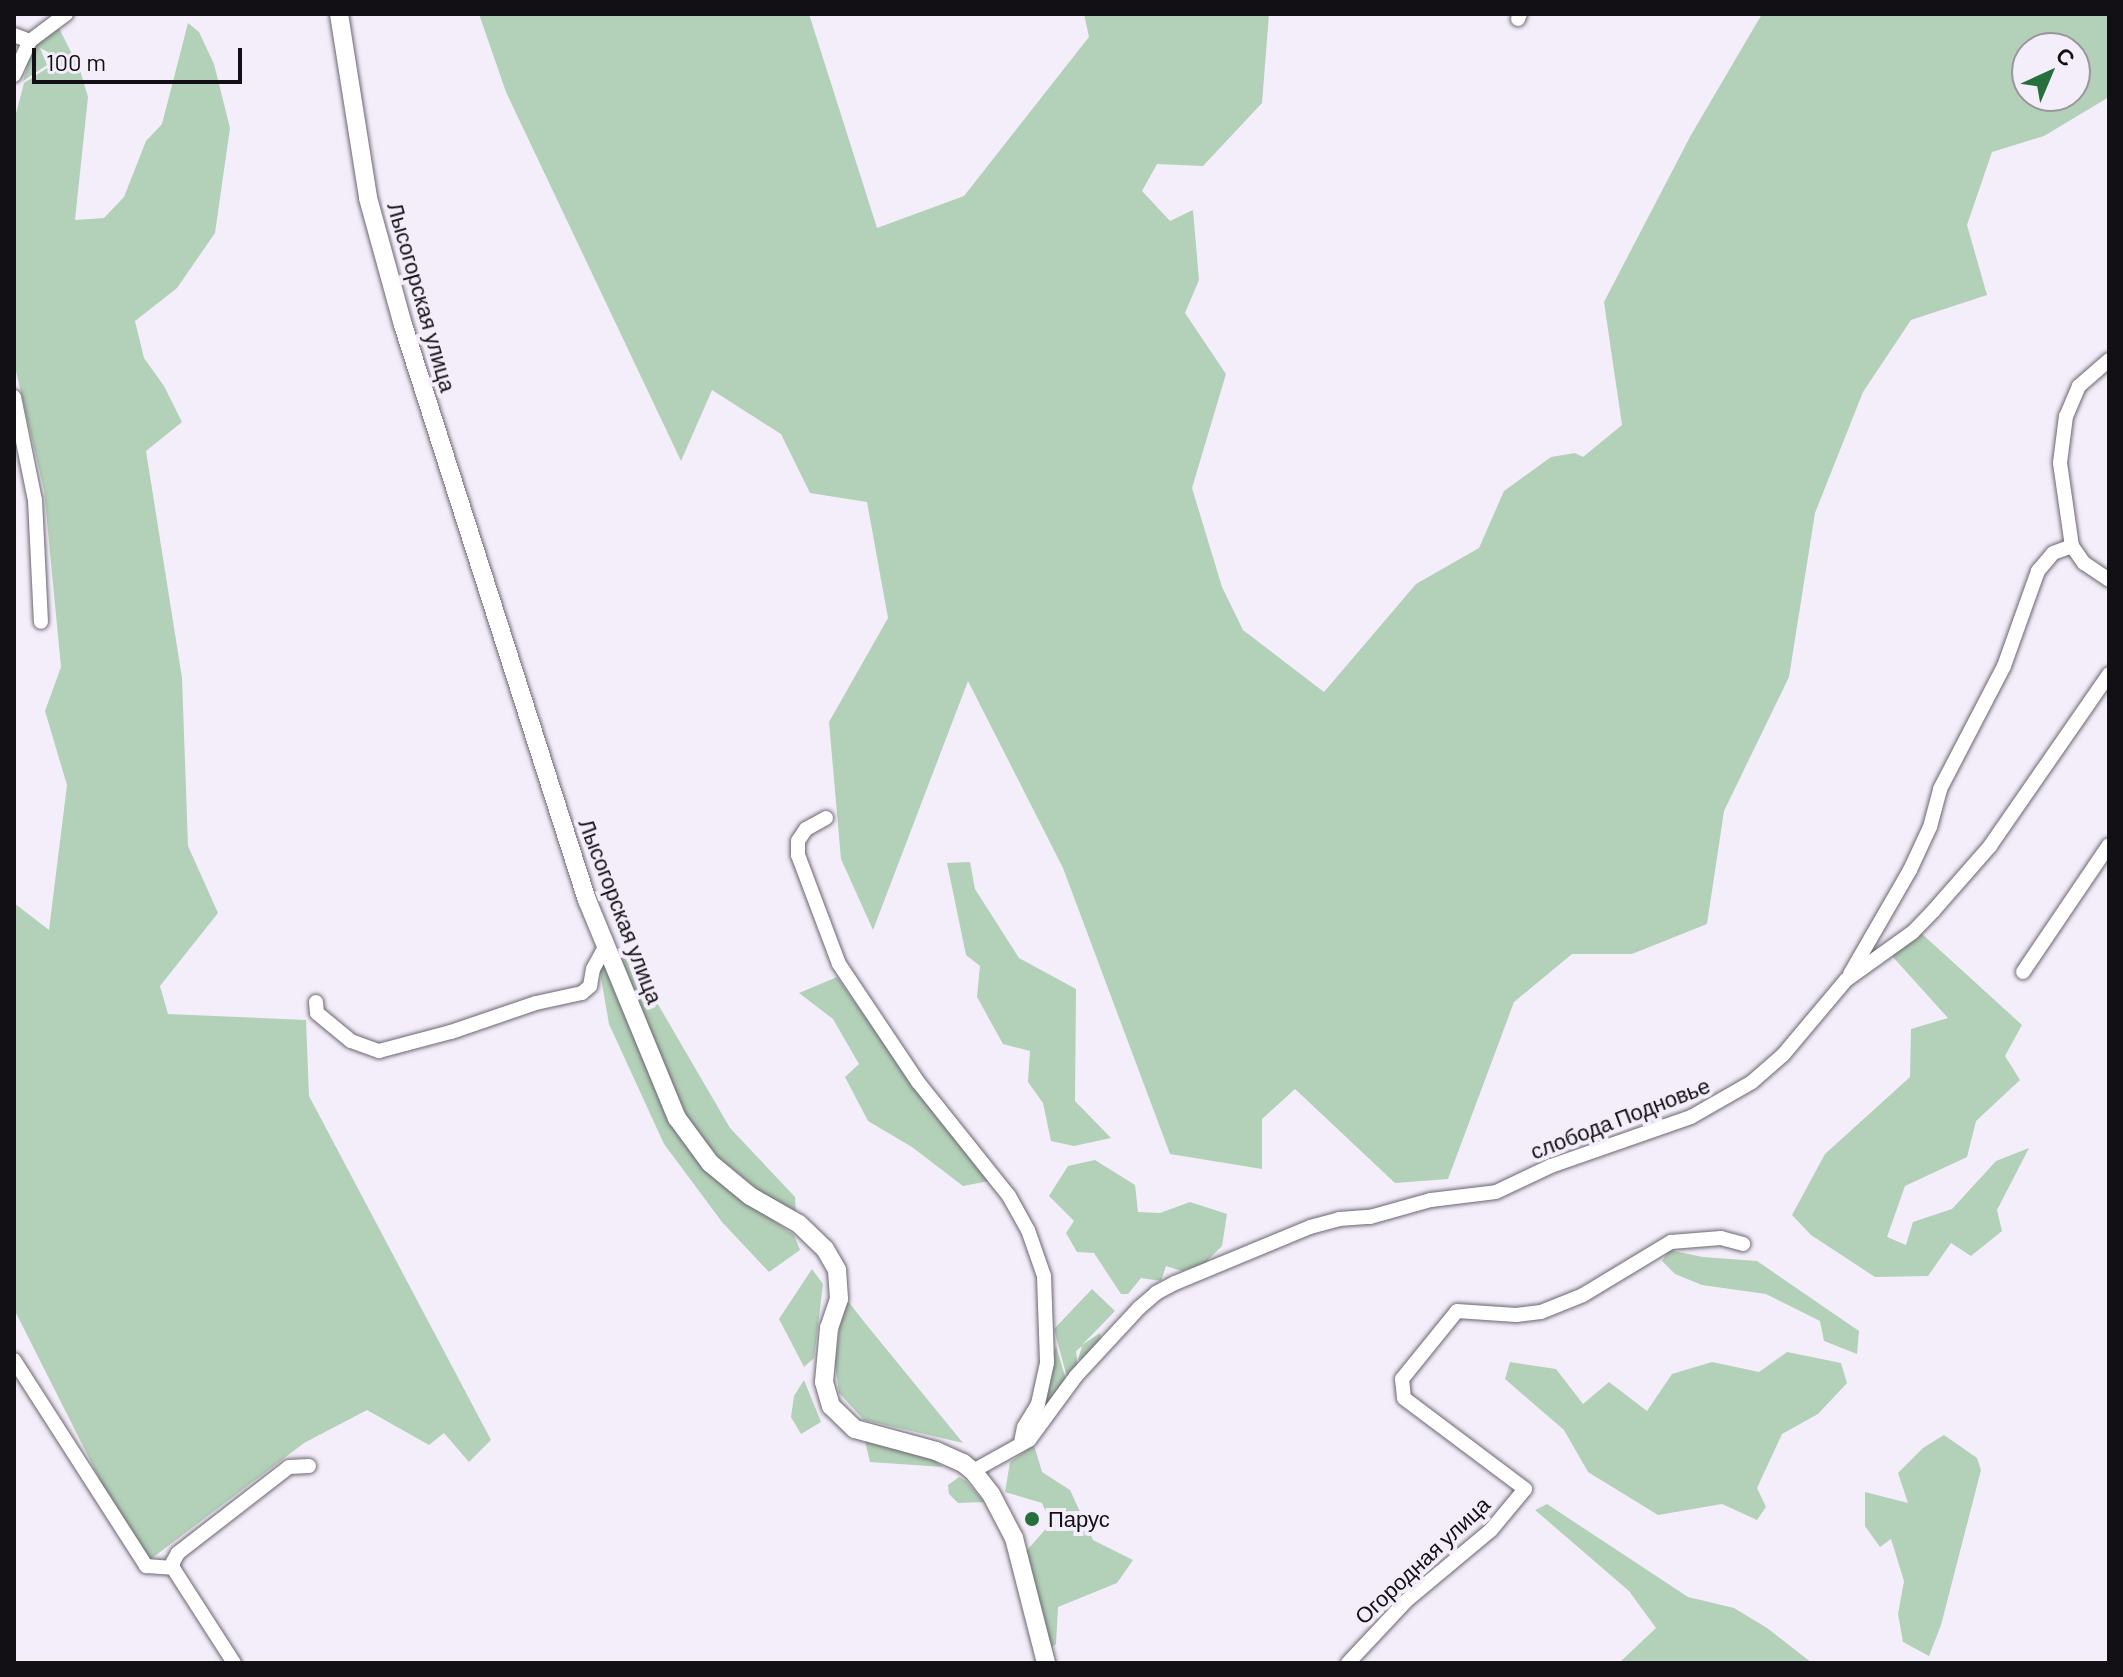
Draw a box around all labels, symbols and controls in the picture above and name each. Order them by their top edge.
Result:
scale bar [36,32,246,82]
north arrow [2011,32,2091,112]
text: С [2052,41,2081,71]
text: 100 m [46,47,106,76]
street label: Лысогорская улица [382,199,462,395]
street label: Лысогорская улица [574,815,668,1007]
street label: слобода Подновье [1526,1072,1714,1164]
street label: Огородная улица [1349,1491,1495,1629]
place label: Парус [1048,1506,1110,1532]
marker: Парус [1023,1510,1041,1528]

